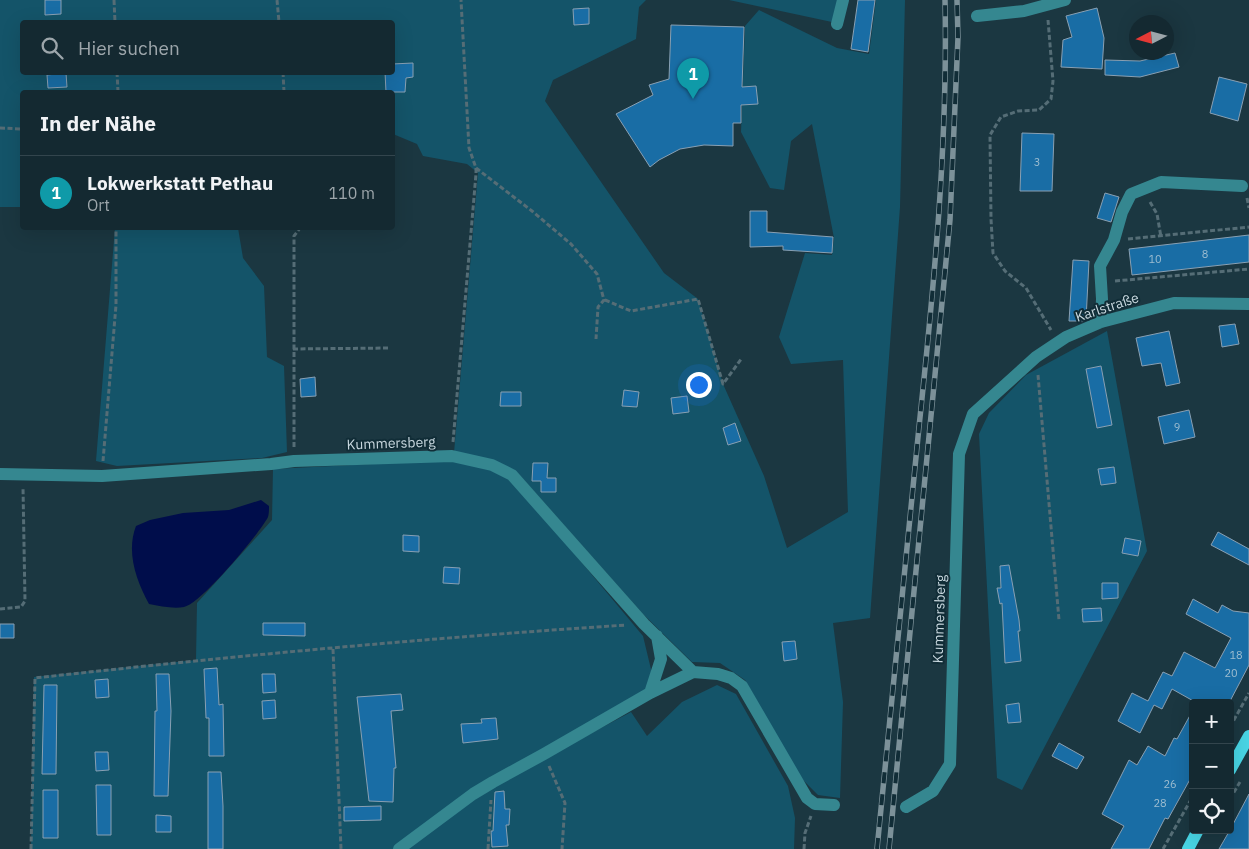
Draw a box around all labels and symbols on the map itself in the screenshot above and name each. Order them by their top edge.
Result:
north arrow [1129,15,1174,60]
pin: 1 [677,58,709,99]
house number: 3 [1034,155,1040,169]
house number: 8 [1202,247,1208,261]
house number: 10 [1148,252,1162,266]
street label: Karlstraße [1073,288,1141,326]
your location [686,372,712,398]
house number: 9 [1174,420,1180,434]
street label: Kummersberg [346,432,436,454]
street label: Kummersberg [928,574,950,664]
house number: 18 [1229,648,1243,662]
house number: 20 [1224,666,1238,680]
house number: 26 [1163,777,1177,791]
house number: 28 [1153,796,1167,810]

